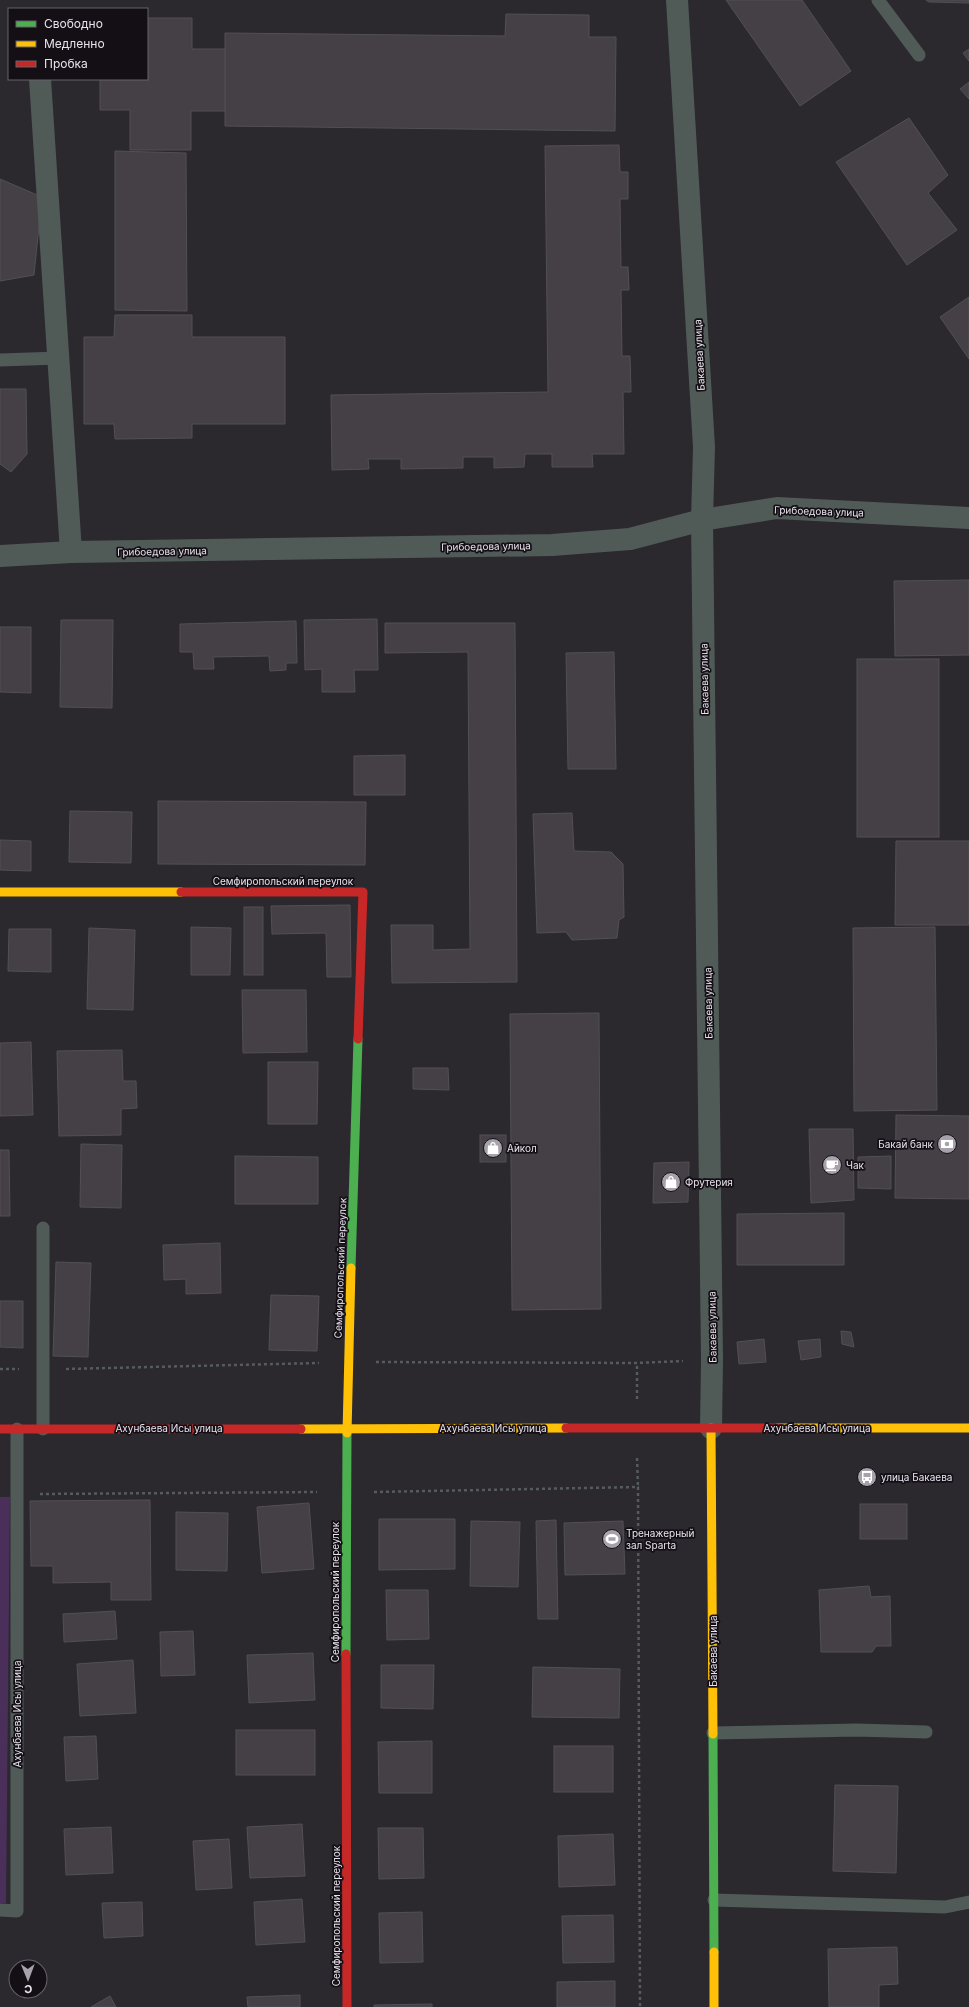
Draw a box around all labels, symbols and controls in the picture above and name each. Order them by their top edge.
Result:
legend [8,8,148,80]
text: Свободно [44,16,103,31]
text: Медленно [44,36,105,51]
text: Пробка [44,56,88,71]
street label: Бакаева улица [691,319,707,391]
street label: Грибоедова улица [774,503,864,519]
street label: Грибоедова улица [441,539,531,553]
street label: Грибоедова улица [117,544,207,558]
street label: Бакаева улица [697,643,711,715]
street label: Семфиропольский переулок [213,875,354,887]
street label: Бакаева улица [701,967,715,1039]
bank icon: Бакай банк [936,1133,958,1155]
shop icon: Айкол [482,1137,504,1159]
place label: Бакай банк [878,1138,934,1150]
place label: Айкол [507,1142,537,1154]
cafe icon: Чак [821,1154,843,1176]
place label: Чак [846,1159,865,1171]
shop icon: Фрутерия [660,1171,682,1193]
place label: Фрутерия [685,1176,733,1188]
street label: Семфиропольский переулок [332,1197,348,1338]
street label: Бакаева улица [705,1291,719,1363]
street label: Ахунбаева Исы улица [115,1422,223,1434]
street label: Ахунбаева Исы улица [439,1422,547,1434]
street label: Ахунбаева Исы улица [763,1422,871,1434]
bus stop icon: улица Бакаева [856,1466,878,1488]
place label: улица Бакаева [881,1471,952,1483]
street label: Семфиропольский переулок [329,1521,341,1662]
place label: Тренажерный зал Sparta [626,1527,694,1551]
sports icon: Тренажерный зал Sparta [601,1528,623,1550]
street label: Бакаева улица [707,1615,719,1687]
street label: Ахунбаева Исы улица [11,1660,23,1768]
street label: Семфиропольский переулок [330,1845,342,1986]
north arrow [8,1959,48,1999]
text: С [24,1982,32,1996]

